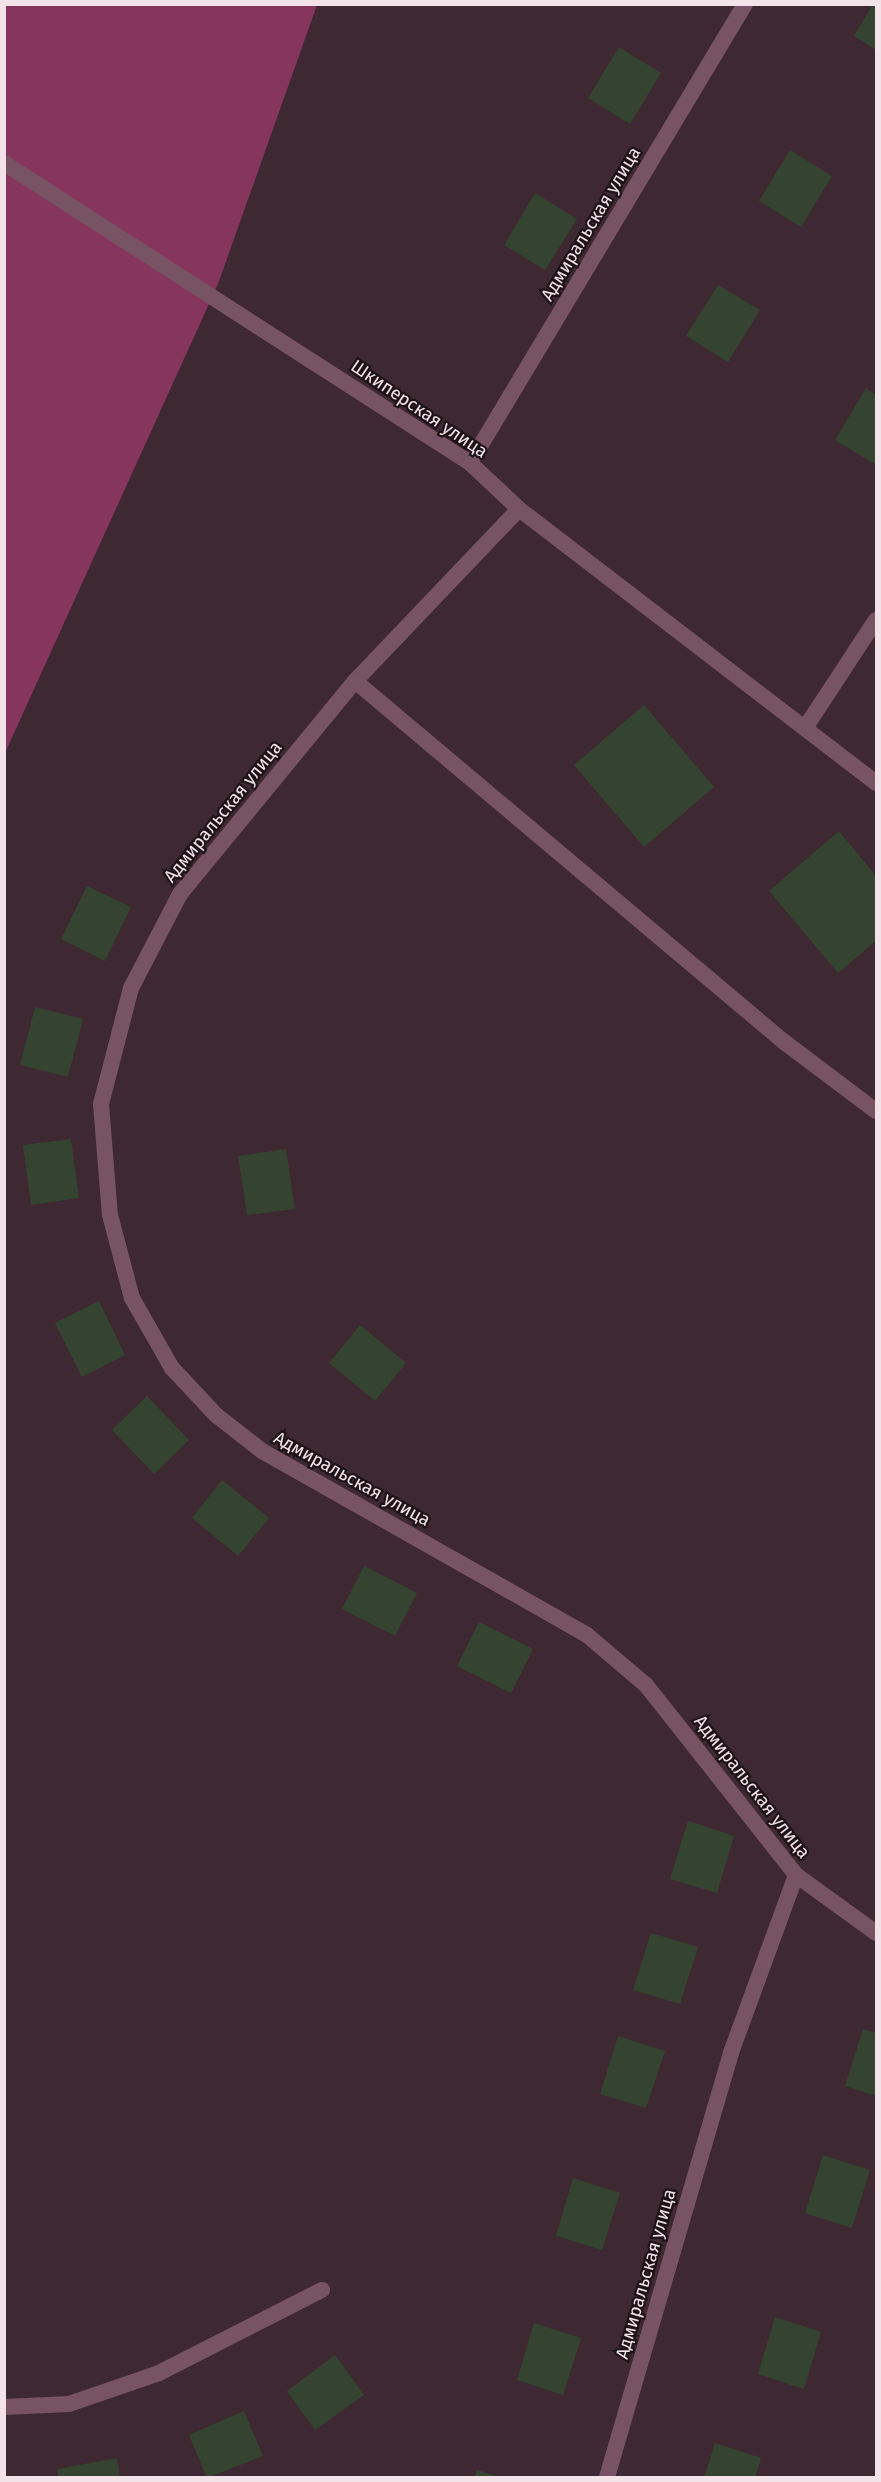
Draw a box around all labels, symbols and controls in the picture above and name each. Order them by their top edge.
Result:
street label: Адмиральская улица [537,143,645,305]
street label: Шкиперская улица [347,355,491,463]
street label: Адмиральская улица [159,737,287,887]
street label: Адмиральская улица [270,1427,434,1531]
street label: Адмиральская улица [689,1711,815,1863]
street label: Адмиральская улица [611,2187,681,2361]

